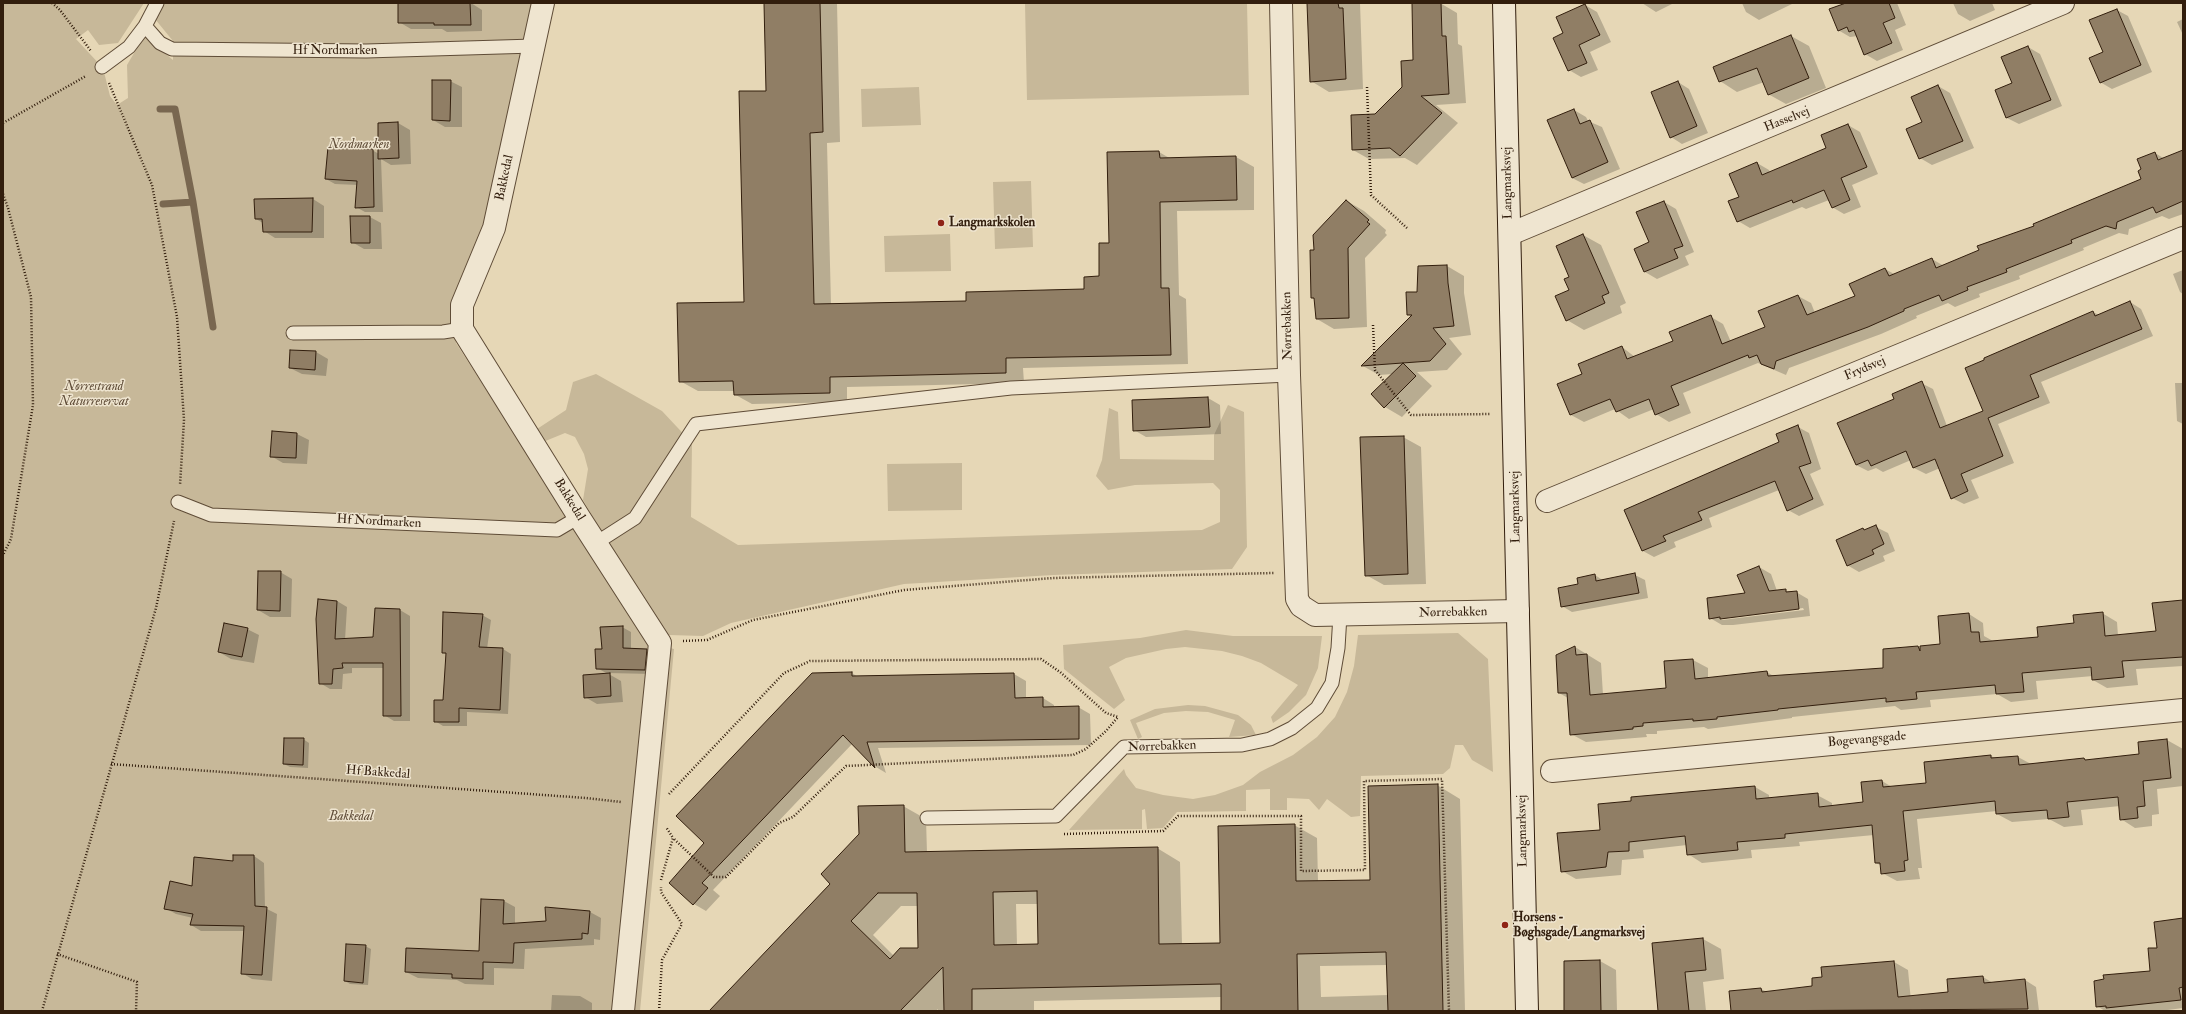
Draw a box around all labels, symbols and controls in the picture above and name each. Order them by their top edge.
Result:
street label: Hf Nordmarken [293,43,377,59]
street label: Hasselvej [1762,104,1812,136]
park label: Nordmarken [329,137,389,153]
street label: Langmarksvej [1500,147,1516,219]
street label: Bakkedal [493,154,517,202]
place label: Langmarkskolen [949,215,1035,231]
marker: Langmarkskolen [936,218,946,228]
street label: Nørrebakken [1280,292,1296,360]
street label: Frydsvej [1842,353,1888,385]
park label: Nørrestrand Naturreservat [59,379,129,410]
street label: Langmarksvej [1508,471,1524,543]
street label: Bakkedal [550,476,588,524]
street label: Hf Nordmarken [336,512,422,532]
street label: Nørrebakken [1419,605,1487,621]
street label: Bøgevangsgade [1827,729,1907,751]
street label: Nørrebakken [1127,738,1197,756]
street label: Hf Bakkedal [345,763,411,783]
street label: Langmarksvej [1515,795,1531,867]
park label: Bakkedal [329,809,373,825]
place label: Horsens - Bøghsgade/Langmarksvej [1513,910,1645,941]
marker: Horsens - Bøghsgade/Langmarksvej [1500,920,1510,930]

